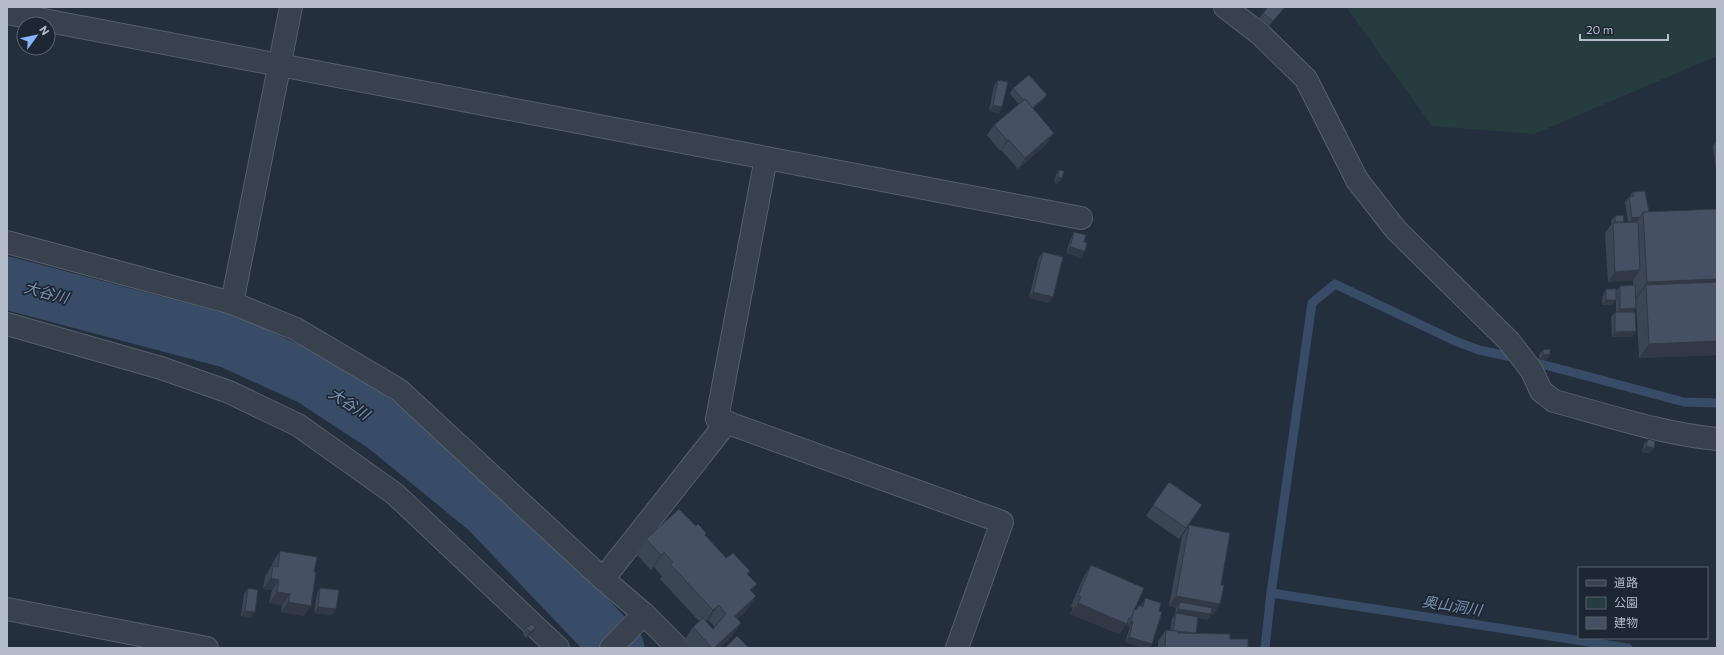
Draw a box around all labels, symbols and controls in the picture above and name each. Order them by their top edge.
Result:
north arrow [16,16,56,56]
scale bar [1580,16,1668,42]
text: 20 m [1586,22,1613,36]
text: N [37,23,53,37]
water label: 大谷川 [22,278,72,307]
water label: 大谷川 [326,383,375,424]
legend [1578,567,1708,639]
text: 道路 [1614,575,1638,589]
water label: 奥山洞川 [1421,591,1485,619]
text: 公園 [1614,595,1638,609]
text: 建物 [1614,615,1638,629]

